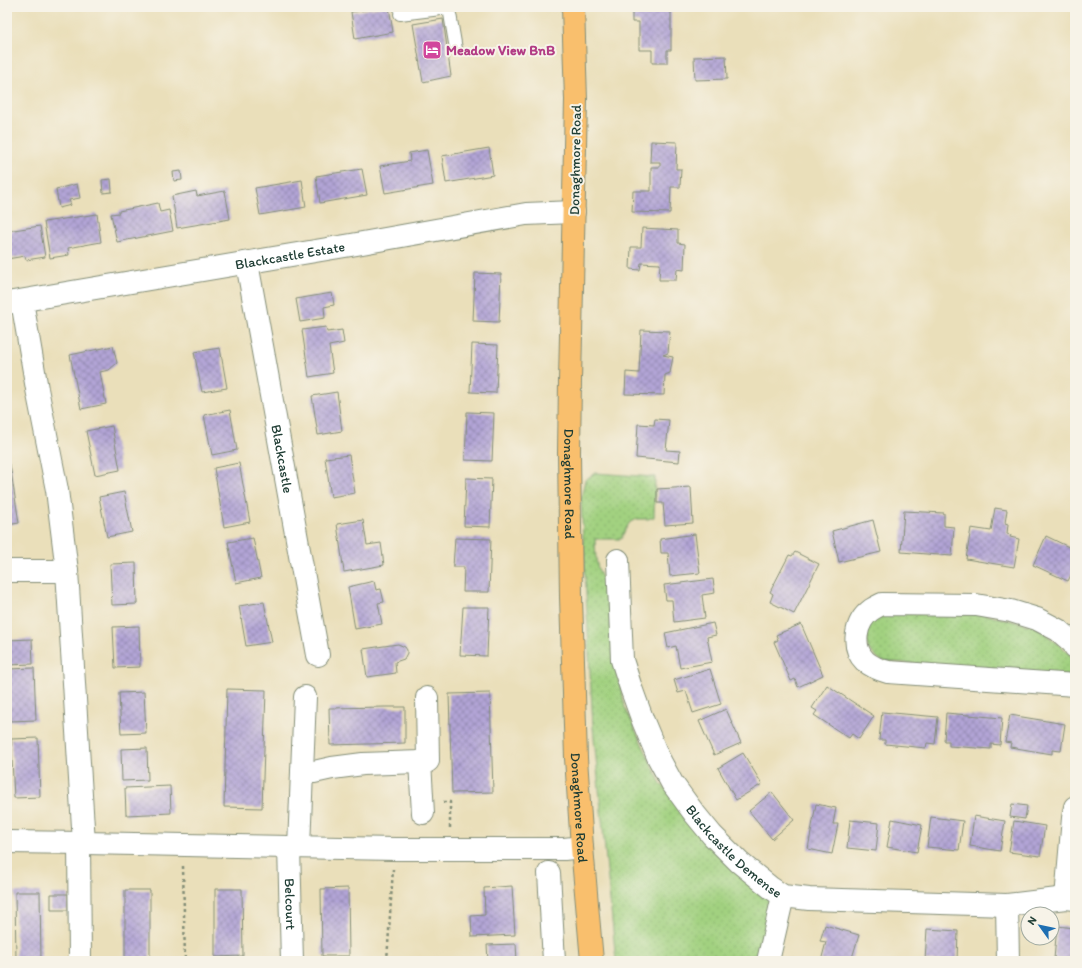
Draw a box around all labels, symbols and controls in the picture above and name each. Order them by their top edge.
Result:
hotel icon: Meadow View BnB [421,39,443,61]
place label: Meadow View BnB [446,42,555,59]
street label: Donaghmore Road [566,104,585,215]
street label: Blackcastle Estate [234,238,347,273]
street label: Blackcastle [267,423,297,495]
street label: Donaghmore Road [560,429,578,540]
street label: Donaghmore Road [567,752,591,864]
street label: Blackcastle Demense [682,802,785,902]
street label: Belcourt [281,878,299,930]
north arrow [1020,906,1060,946]
text: N [1025,914,1040,927]

